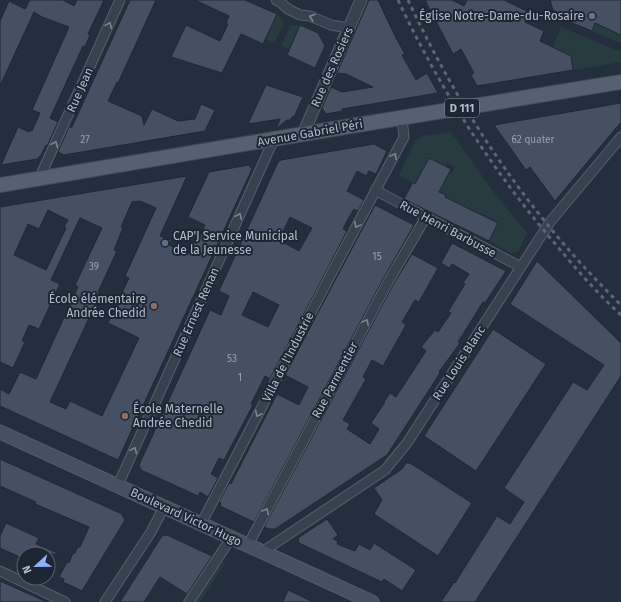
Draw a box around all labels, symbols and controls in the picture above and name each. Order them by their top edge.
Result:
place label: Église Notre-Dame-du-Rosaire [419,8,584,23]
marker: Église Notre-Dame-du-Rosaire [587,11,597,21]
one-way arrow [308,14,315,22]
one-way arrow [104,22,112,30]
street label: Rue des Rosiers [308,24,356,109]
street label: Rue Jean [64,65,96,115]
road number: D 111 [445,99,479,117]
street label: Avenue Gabriel Péri [256,117,364,149]
house number: 27 [80,134,90,146]
house number: 62 quater [512,134,555,146]
one-way arrow [50,140,58,148]
one-way arrow [389,153,397,160]
street label: Rue Henri Barbusse [397,198,499,260]
one-way arrow [234,213,242,221]
one-way arrow [354,220,362,228]
place label: CAP'J Service Municipal de la Jeunesse [173,229,298,257]
marker: CAP'J Service Municipal de la Jeunesse [160,238,170,248]
house number: 15 [372,251,382,263]
house number: 39 [89,261,99,273]
street label: Rue Ernest Renan [170,265,222,359]
place label: École élémentaire Andrée Chedid [49,291,146,320]
marker: École élémentaire Andrée Chedid [149,301,159,311]
street label: Villa de l'Industrie [259,310,317,404]
one-way arrow [362,319,369,326]
street label: Rue Louis Blanc [430,323,488,403]
street label: Rue Parmentier [309,339,361,420]
house number: 53 [227,353,237,365]
house number: 1 [238,372,242,384]
place label: École Maternelle Andrée Chedid [133,401,223,430]
one-way arrow [255,410,263,418]
marker: École Maternelle Andrée Chedid [120,411,130,421]
one-way arrow [129,447,137,454]
street label: Boulevard Victor Hugo [128,485,244,549]
one-way arrow [262,508,269,515]
north arrow [16,546,56,586]
text: N [20,564,35,575]

